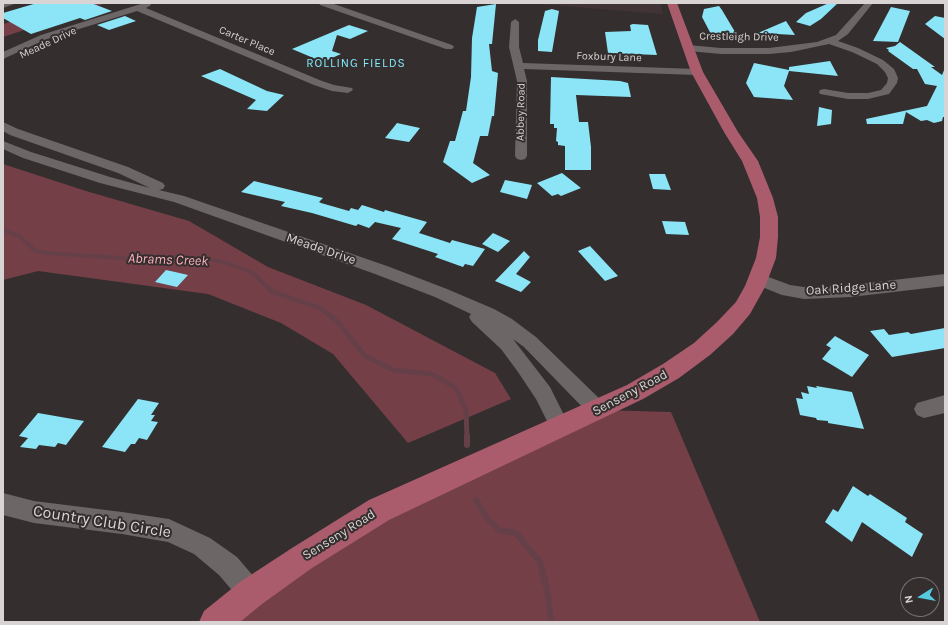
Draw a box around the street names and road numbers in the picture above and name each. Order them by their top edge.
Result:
street label: Carter Place [217,23,277,59]
street label: Meade Drive [17,24,79,62]
street label: Crestleigh Drive [699,30,779,44]
street label: Foxbury Lane [576,49,642,65]
street label: Abbey Road [514,83,528,141]
street label: Meade Drive [284,230,358,268]
street label: Oak Ridge Lane [805,277,897,299]
street label: Senseny Road [590,367,670,419]
street label: Country Club Circle [32,502,172,542]
street label: Senseny Road [300,506,378,564]

